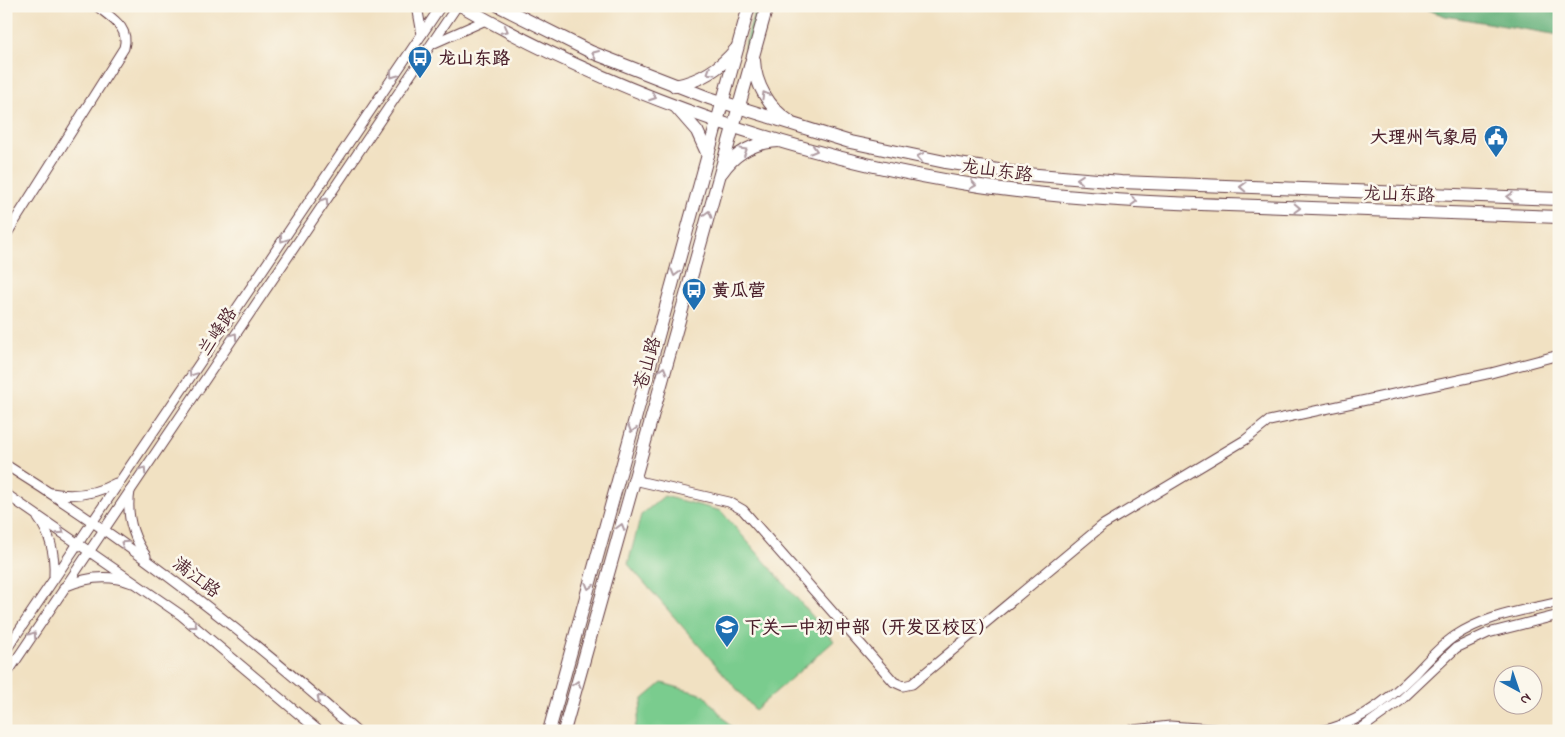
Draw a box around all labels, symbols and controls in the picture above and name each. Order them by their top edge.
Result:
one-way arrow [500,24,509,34]
bus stop icon: 龙山东路 [407,45,433,79]
place label: 龙山东路 [438,47,510,73]
one-way arrow [591,50,600,61]
one-way arrow [706,66,715,76]
one-way arrow [390,69,399,79]
one-way arrow [648,91,657,101]
one-way arrow [761,91,771,100]
public building icon: 大理州气象局 [1483,124,1509,158]
place label: 大理州气象局 [1370,126,1478,152]
one-way arrow [809,145,818,155]
one-way arrow [739,147,748,157]
one-way arrow [915,153,924,163]
street label: 龙山东路 [959,154,1034,190]
one-way arrow [1076,174,1084,185]
one-way arrow [968,179,977,189]
one-way arrow [1238,182,1246,193]
street label: 龙山东路 [1362,182,1435,210]
one-way arrow [1506,192,1514,203]
one-way arrow [1130,196,1138,207]
one-way arrow [319,197,328,207]
one-way arrow [1293,202,1301,213]
one-way arrow [702,210,712,219]
one-way arrow [280,233,289,243]
one-way arrow [671,268,681,276]
bus stop icon: 黄瓜营 [681,277,707,311]
place label: 黄瓜营 [712,279,766,305]
street label: 兰峰路 [193,302,245,362]
one-way arrow [228,332,237,341]
street label: 苍山路 [629,334,669,393]
one-way arrow [658,367,668,375]
one-way arrow [188,368,198,377]
one-way arrow [627,425,638,434]
one-way arrow [137,466,146,476]
one-way arrow [615,523,626,532]
one-way arrow [56,525,65,534]
one-way arrow [120,541,129,550]
street label: 满江路 [166,552,225,605]
one-way arrow [584,581,594,589]
school or university icon: 下关一中初中部（开发区校区） [714,614,740,648]
place label: 下关一中初中部（开发区校区） [744,616,996,642]
one-way arrow [188,620,197,628]
one-way arrow [27,631,36,640]
north arrow [1492,664,1542,714]
one-way arrow [571,679,582,688]
text: N [1515,688,1536,710]
one-way arrow [316,695,325,704]

